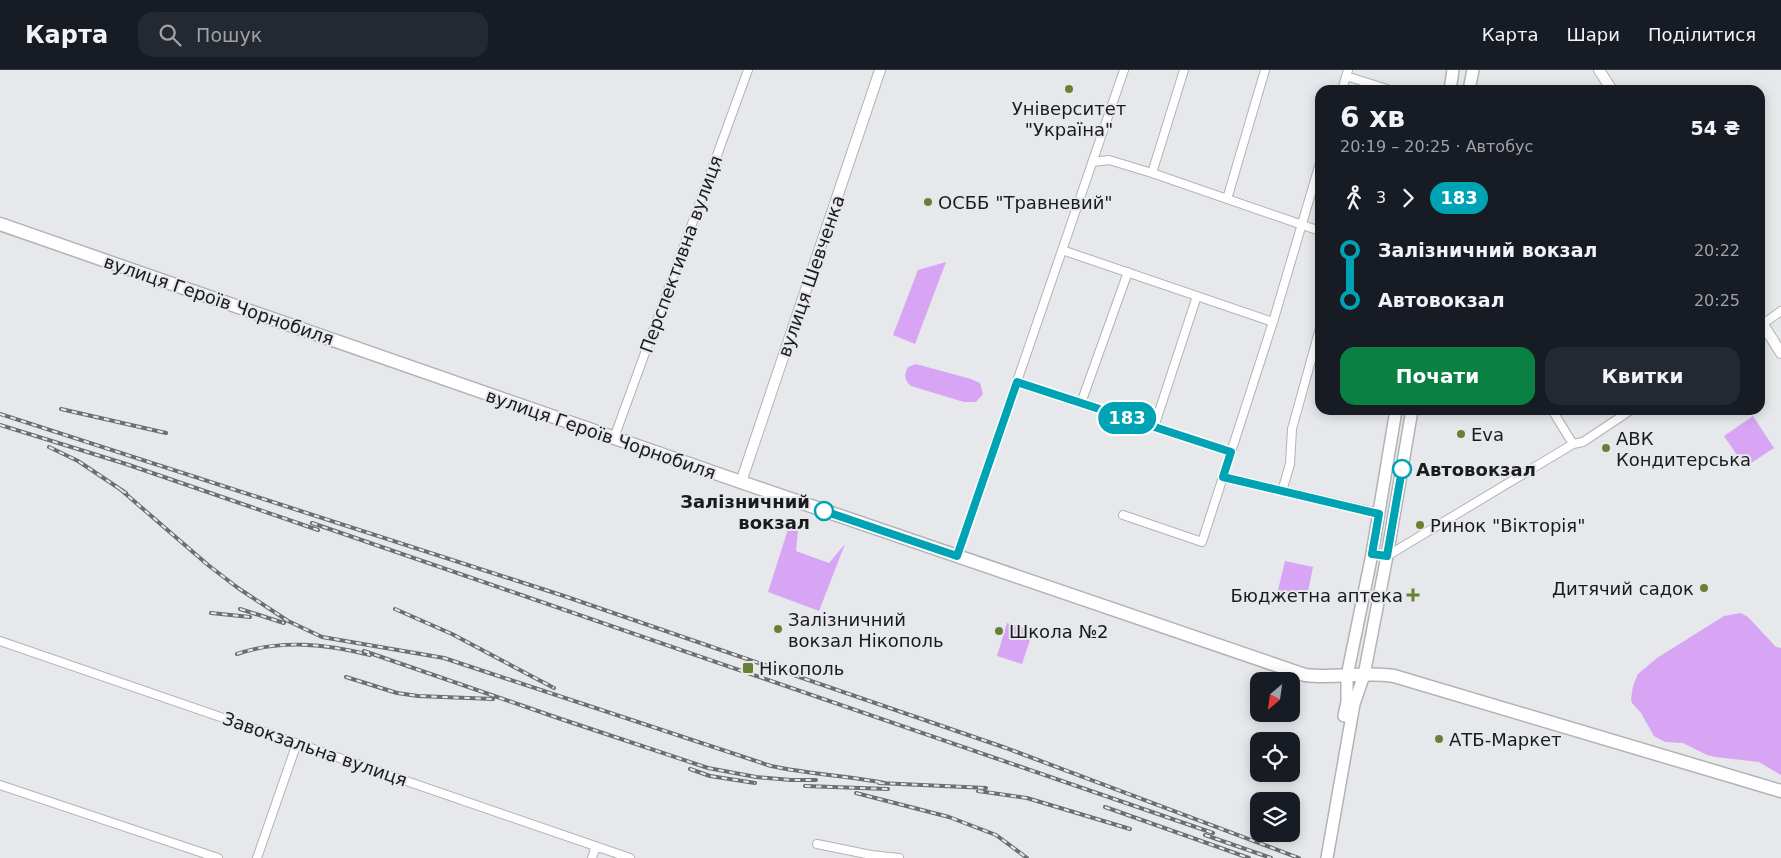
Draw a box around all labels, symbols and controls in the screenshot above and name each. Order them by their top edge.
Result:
search box [138,12,488,57]
text: Карта [25,21,108,49]
icon: search [156,21,184,49]
text: Пошук [196,24,262,46]
text: Карта [1482,24,1538,45]
text: Шари [1566,24,1620,45]
text: Поділитися [1648,24,1756,45]
marker: Університет "Україна" [1063,83,1075,95]
place label: Університет "Україна" [1012,98,1126,140]
text: 6 хв [1340,101,1405,134]
text: 54 ₴ [1691,117,1740,139]
text: 20:19 – 20:25 · Автобус [1340,137,1533,156]
street label: Перспективна вулиця [635,152,727,356]
icon: walk [1340,184,1368,212]
icon: forward [1394,184,1422,212]
text: 183 [1440,187,1478,208]
text: 3 [1376,188,1386,207]
street label: вулиця Шевченка [773,192,849,360]
place label: ОСББ "Травневий" [938,192,1113,213]
marker: ОСББ "Травневий" [922,196,934,208]
text: Залізничний вокзал [1378,239,1597,261]
text: 20:22 [1694,241,1740,260]
street label: вулиця Героїв Чорнобиля [101,251,337,349]
text: Автовокзал [1378,289,1505,311]
text: 20:25 [1694,291,1740,310]
button: Почати [1340,347,1535,405]
button: Квитки [1545,347,1740,405]
street label: вулиця Героїв Чорнобиля [483,385,719,483]
line badge: 183 [1098,402,1156,434]
text: 183 [1108,407,1146,428]
place label: Eva [1471,424,1504,445]
marker: Eva [1455,428,1467,440]
place label: АВК Кондитерська [1616,428,1751,470]
marker: АВК Кондитерська [1600,442,1612,454]
marker: Автовокзал [1392,459,1412,479]
place label: Автовокзал [1416,459,1536,480]
place label: Залізничний вокзал [680,491,810,533]
marker: Залізничний вокзал [814,501,834,521]
place label: Ринок "Вікторія" [1430,515,1585,536]
marker: Ринок "Вікторія" [1414,519,1426,531]
place label: Дитячий садок [1552,578,1694,599]
marker: Дитячий садок [1698,582,1710,594]
place label: Бюджетна аптека [1230,585,1403,606]
marker: Бюджетна аптека [1407,589,1419,601]
place label: Залізничний вокзал Нікополь [788,609,944,651]
place label: Школа №2 [1009,621,1109,642]
marker: Залізничний вокзал Нікополь [772,623,784,635]
marker: Школа №2 [993,625,1005,637]
place label: Нікополь [759,658,844,679]
marker: Нікополь [741,661,755,675]
north arrow [1250,672,1300,722]
map controls [1250,672,1300,842]
street label: Завокзальна вулиця [220,708,410,790]
place label: АТБ-Маркет [1449,729,1562,750]
button: locate [1250,732,1300,782]
marker: АТБ-Маркет [1433,733,1445,745]
button: layers [1250,792,1300,842]

